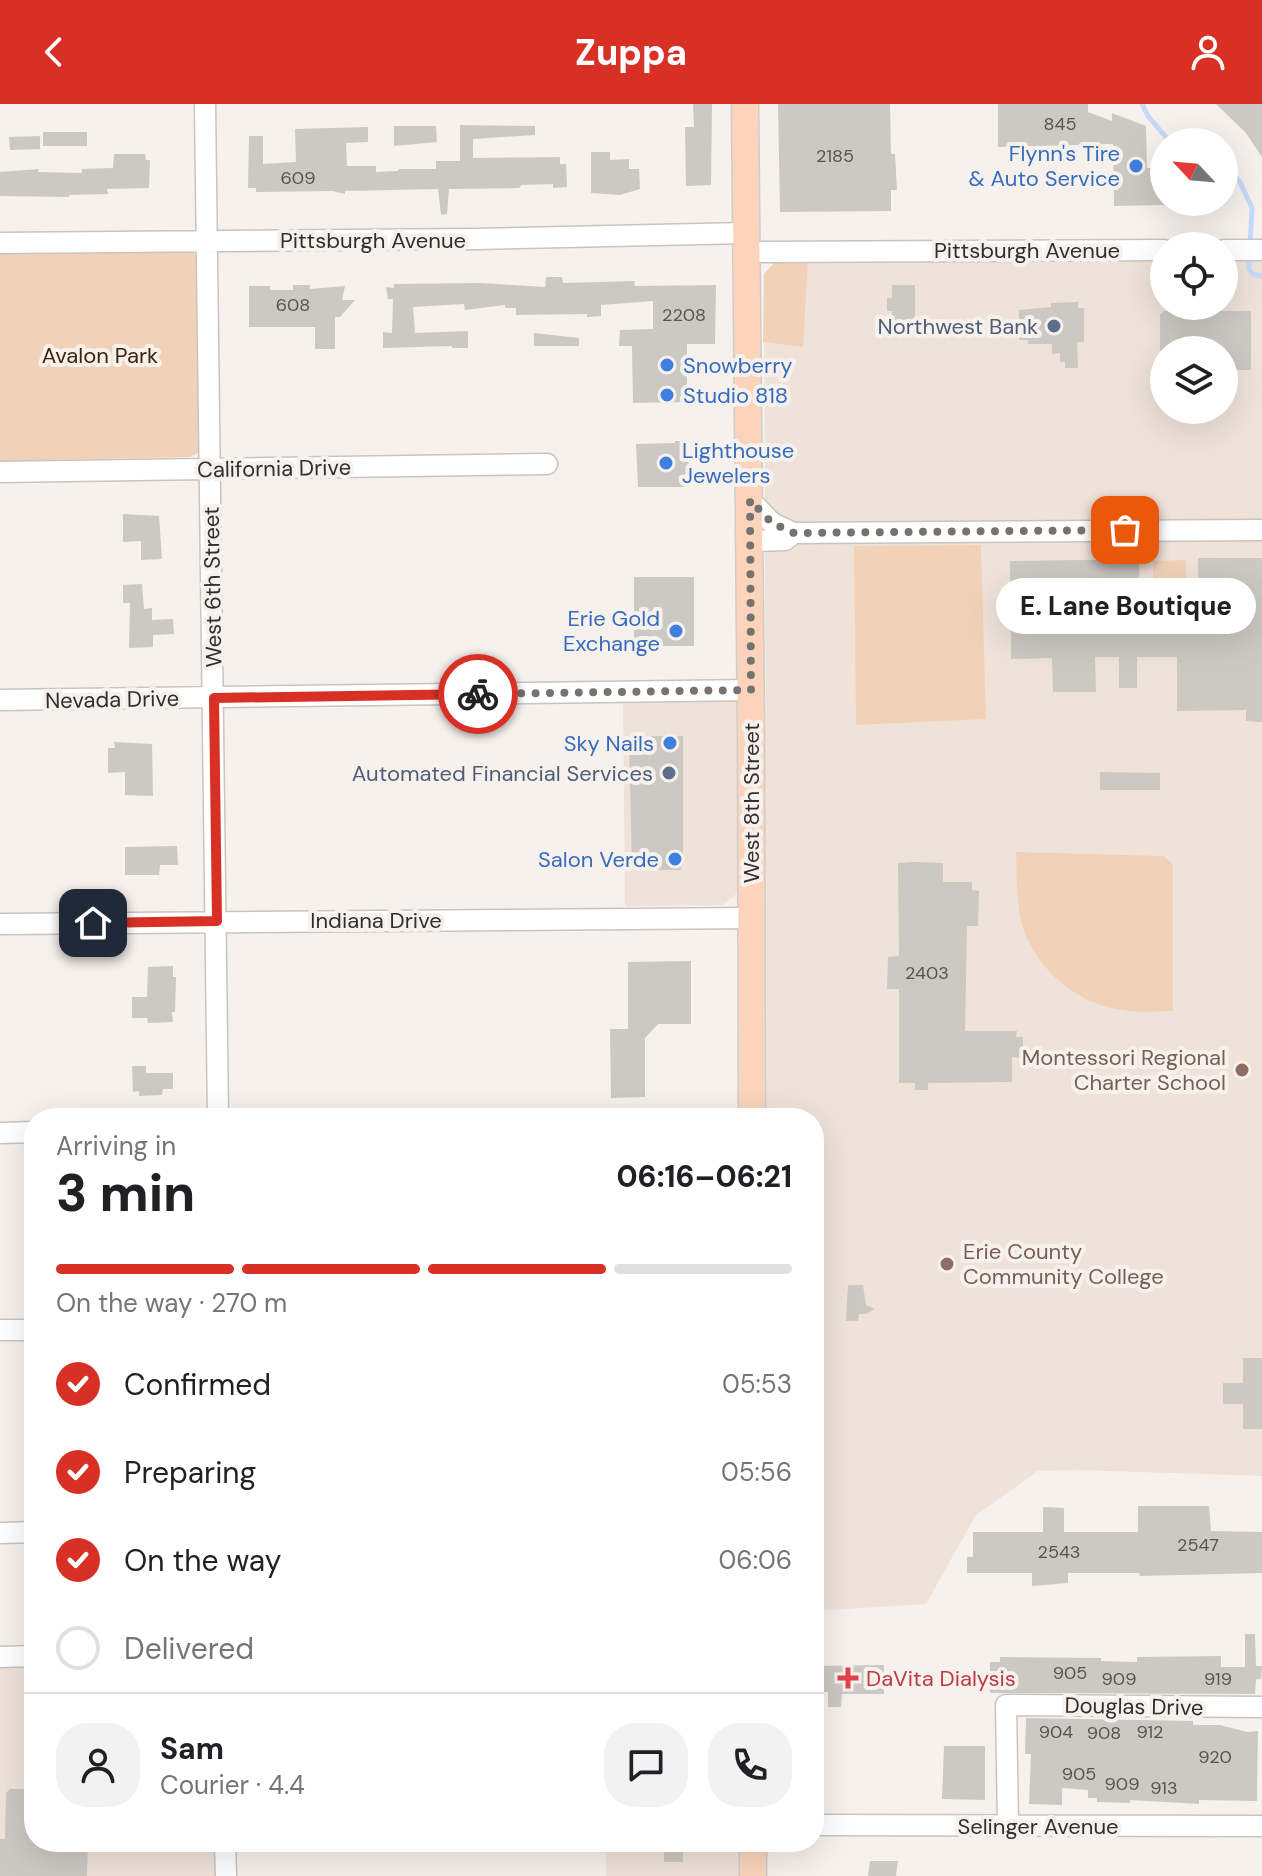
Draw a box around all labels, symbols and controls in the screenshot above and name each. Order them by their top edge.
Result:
text: Zuppa [575,29,687,76]
icon: back [32,30,76,74]
icon: person [1186,30,1230,74]
house number: 845 [1044,112,1076,136]
north arrow [1150,128,1238,216]
map controls [1150,128,1238,424]
place label: Flynn's Tire & Auto Service [968,139,1120,193]
house number: 2185 [816,144,854,168]
marker: Flynn's Tire & Auto Service [1127,157,1145,175]
house number: 609 [281,166,315,190]
street label: Pittsburgh Avenue [280,226,466,255]
button: locate [1150,232,1238,320]
street label: Pittsburgh Avenue [934,236,1120,265]
house number: 608 [276,293,310,317]
house number: 2208 [662,303,706,327]
place label: Northwest Bank [877,312,1038,341]
marker: Northwest Bank [1045,317,1063,335]
button: layers [1150,336,1238,424]
park label: Avalon Park [42,341,158,370]
place label: Snowberry [683,351,793,380]
marker: Snowberry [658,356,676,374]
place label: Studio 818 [683,381,788,410]
marker: Studio 818 [658,386,676,404]
place label: Lighthouse Jewelers [682,436,794,490]
street label: California Drive [197,453,351,484]
marker: Lighthouse Jewelers [657,454,675,472]
pin [1091,496,1159,564]
street label: West 6th Street [197,506,228,668]
icon: bag [1103,508,1147,552]
callout: E. Lane Boutique [995,578,1255,634]
text: E. Lane Boutique [1020,589,1232,623]
place label: Erie Gold Exchange [563,604,660,658]
marker: Erie Gold Exchange [667,622,685,640]
courier [438,654,518,734]
icon: bike [456,672,500,716]
street label: Nevada Drive [45,684,179,715]
street label: West 8th Street [737,723,766,883]
place label: Sky Nails [564,729,654,758]
marker: Sky Nails [661,734,679,752]
place label: Automated Financial Services [352,759,653,788]
marker: Automated Financial Services [660,764,678,782]
place label: Salon Verde [538,845,659,874]
marker: Salon Verde [666,850,684,868]
pin [59,889,127,957]
icon: home [71,901,115,945]
street label: Indiana Drive [310,906,442,935]
house number: 2403 [905,961,949,985]
place label: Montessori Regional Charter School [1022,1043,1226,1097]
marker: Montessori Regional Charter School [1233,1061,1251,1079]
text: Arriving in [56,1129,176,1163]
text: 06:16–06:21 [616,1157,792,1196]
text: 3 min [56,1159,195,1227]
place label: Erie County Community College [963,1237,1164,1291]
marker: Erie County Community College [938,1255,956,1273]
text: On the way · 270 m [56,1286,287,1320]
icon: check [56,1362,100,1406]
text: Confirmed [124,1365,271,1404]
text: 05:53 [722,1367,792,1401]
icon: check [56,1450,100,1494]
text: Preparing [124,1453,256,1492]
text: 05:56 [721,1455,792,1489]
house number: 2547 [1177,1533,1219,1557]
icon: check [56,1538,100,1582]
house number: 2543 [1038,1540,1080,1564]
text: On the way [124,1541,281,1580]
text: 06:06 [719,1543,792,1577]
text: Delivered [124,1629,254,1668]
house number: 905 [1053,1661,1087,1685]
place label: DaVita Dialysis [866,1664,1016,1693]
marker: DaVita Dialysis [837,1667,859,1689]
house number: 909 [1102,1667,1136,1691]
house number: 919 [1204,1667,1232,1691]
street label: Douglas Drive [1064,1691,1204,1722]
house number: 904 [1039,1720,1073,1744]
house number: 912 [1137,1720,1163,1744]
house number: 908 [1087,1721,1121,1745]
button: person [56,1723,140,1807]
button: chat [604,1723,688,1807]
button: phone [708,1723,792,1807]
text: Sam [160,1729,224,1768]
house number: 920 [1198,1745,1232,1769]
house number: 905 [1062,1762,1096,1786]
text: Courier · 4.4 [160,1768,305,1802]
house number: 909 [1105,1772,1139,1796]
house number: 913 [1150,1776,1178,1800]
street label: Selinger Avenue [957,1812,1119,1841]

